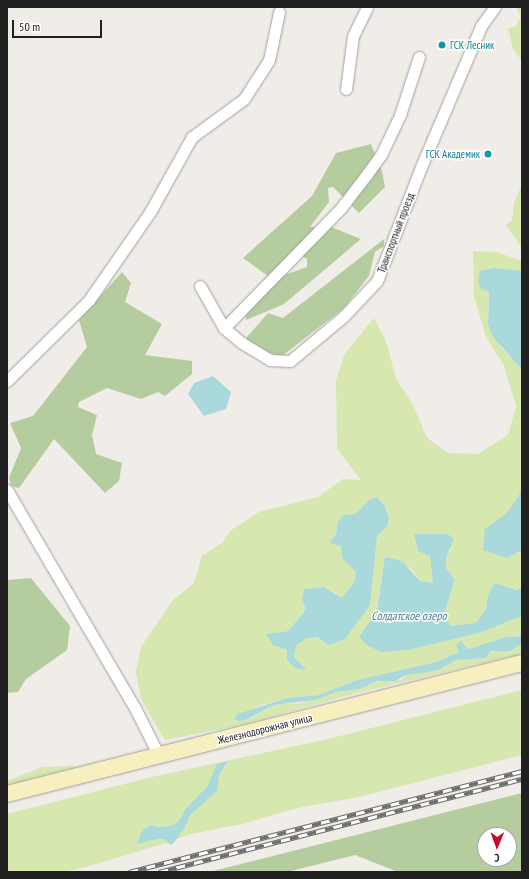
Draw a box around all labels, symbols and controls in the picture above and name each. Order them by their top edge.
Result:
scale bar [14,12,104,38]
text: 50 m [19,19,40,34]
place label: ГСК Лесник [450,38,494,52]
marker: ГСК Лесник [437,40,447,50]
place label: ГСК Академик [425,147,480,161]
marker: ГСК Академик [483,149,493,159]
street label: Транспортный проезд [375,191,417,275]
water label: Солдатское озеро [371,609,447,623]
street label: Железнодорожная улица [216,711,314,747]
north arrow [477,827,517,867]
text: С [494,851,499,865]

